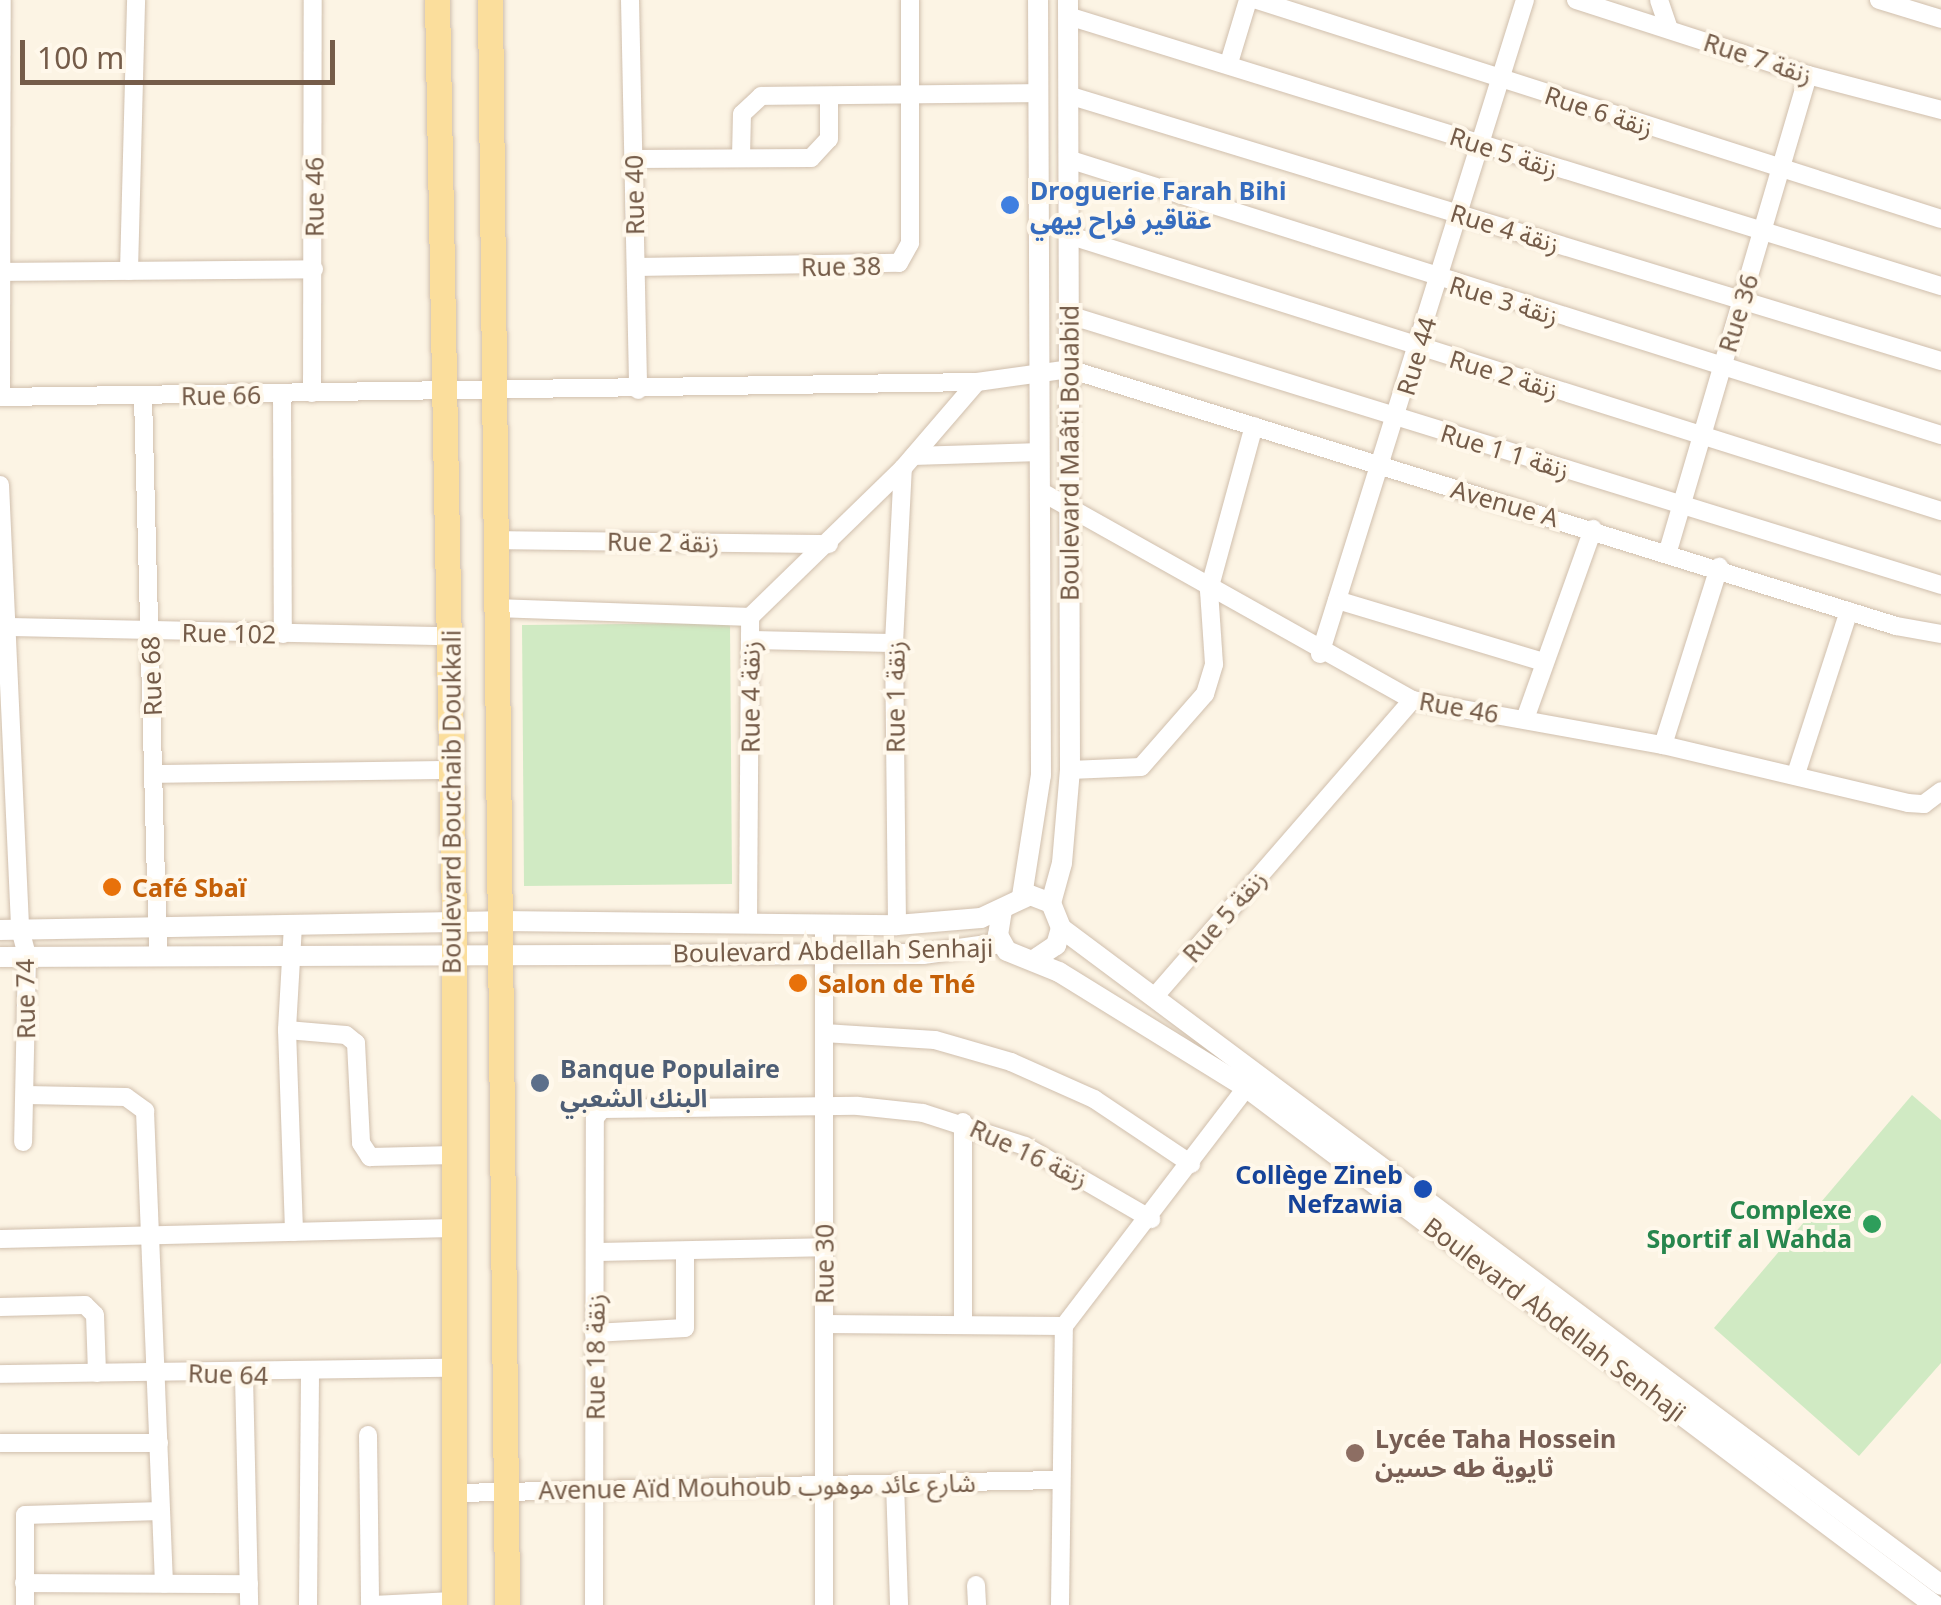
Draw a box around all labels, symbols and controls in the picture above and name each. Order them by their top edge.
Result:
scale bar [25,20,340,82]
street label: Rue 7 زنقة [1700,26,1816,90]
text: 100 m [37,37,124,78]
street label: Rue 6 زنقة [1541,79,1657,143]
street label: Rue 5 زنقة [1446,120,1562,184]
street label: Rue 40 [618,155,650,235]
street label: Rue 46 [299,157,329,237]
place label: Droguerie Farah Bihi عقاقير فراح بيهي [1030,176,1287,235]
marker: Droguerie Farah Bihi عقاقير فراح بيهي [999,194,1021,216]
street label: Rue 4 زنقة [1447,197,1563,259]
street label: Rue 38 [801,250,881,282]
street label: Rue 3 زنقة [1446,269,1562,331]
street label: Rue 36 [1712,270,1764,356]
street label: Boulevard Maâti Bouabid [1054,305,1084,601]
street label: Rue 44 [1390,313,1442,399]
street label: Rue 2 زنقة [1446,343,1562,405]
street label: Rue 66 [181,379,261,411]
street label: Rue 1 زنقة 1 [1437,417,1573,485]
street label: Avenue A [1448,473,1562,533]
street label: Rue 2 زنقة [607,526,719,558]
street label: Rue 102 [181,617,277,649]
street label: Boulevard Bouchaib Doukkali [436,630,466,974]
street label: Rue 68 [135,635,167,717]
street label: Rue 4 زنقة [735,641,765,753]
street label: Rue 1 زنقة [880,641,910,753]
street label: Rue 46 [1417,685,1501,729]
street label: Rue 5 زنقة [1176,864,1272,968]
place label: Café Sbaï [132,872,246,902]
marker: Café Sbaï [101,876,123,898]
street label: Boulevard Abdellah Senhaji [672,932,994,968]
street label: Rue 74 [9,959,41,1039]
place label: Salon de Thé [818,968,975,998]
marker: Salon de Thé [787,972,809,994]
place label: Banque Populaire البنك الشعبي [560,1054,780,1113]
marker: Banque Populaire البنك الشعبي [529,1072,551,1094]
street label: Rue 16 زنقة [965,1113,1093,1193]
place label: Collège Zineb Nefzawia [1235,1160,1403,1219]
marker: Collège Zineb Nefzawia [1412,1178,1434,1200]
place label: Complexe Sportif al Wahda [1647,1195,1852,1254]
street label: Boulevard Abdellah Senhaji [1418,1211,1692,1427]
marker: Complexe Sportif al Wahda [1861,1213,1883,1235]
street label: Rue 30 [809,1224,839,1304]
street label: Rue 18 زنقة [580,1294,610,1420]
street label: Rue 64 [187,1358,269,1390]
place label: Lycée Taha Hossein ثايوية طه حسين [1375,1424,1616,1483]
marker: Lycée Taha Hossein ثايوية طه حسين [1344,1442,1366,1464]
street label: Avenue Aïd Mouhoub شارع عائد موهوب [538,1467,976,1505]

